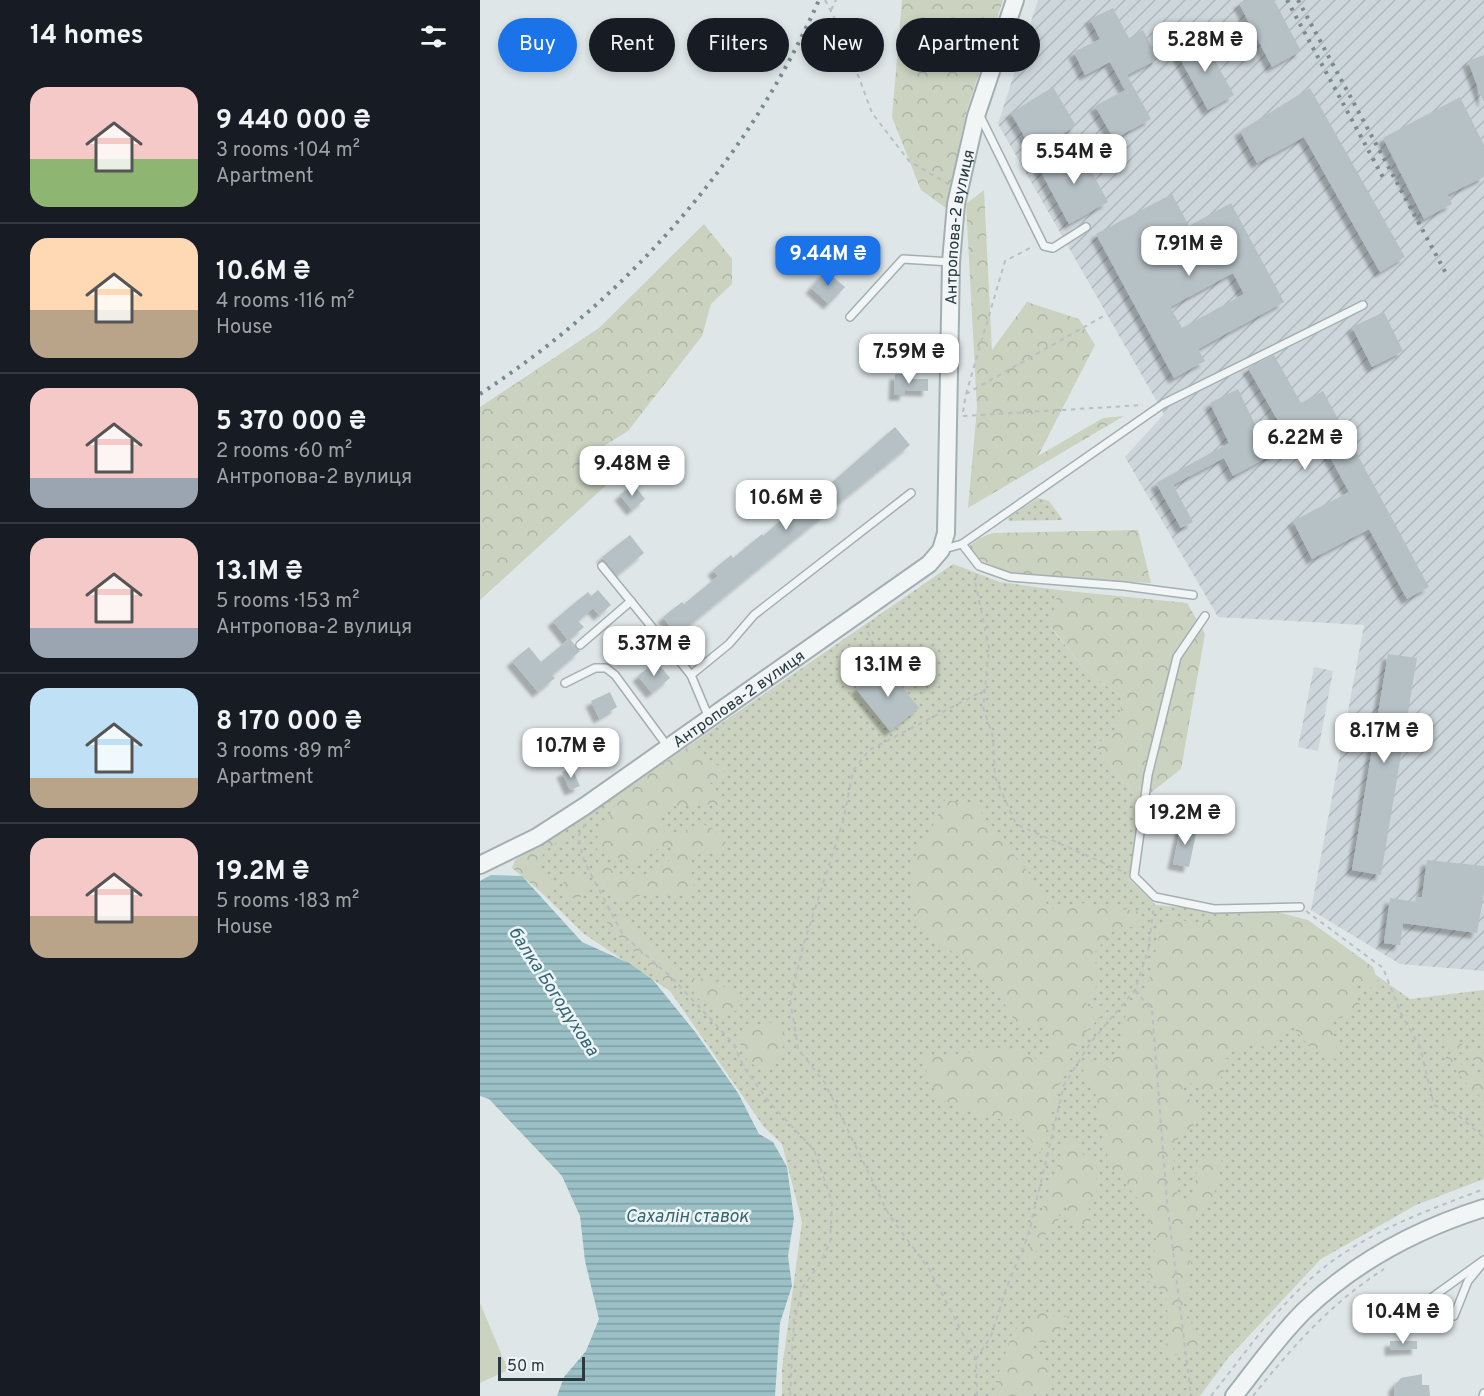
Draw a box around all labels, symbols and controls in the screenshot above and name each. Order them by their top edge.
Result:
chip: Buy [498,18,577,72]
chip: Rent [589,18,675,72]
chip: Filters [687,18,789,72]
chip: New [801,18,884,72]
chip: Apartment [896,18,1040,72]
text: 14 homes [30,20,144,53]
icon: filters [417,20,450,53]
pin: 5.28M ₴ [1150,22,1260,73]
text: 5.28M ₴ [1167,28,1243,54]
text: 9 440 000 ₴ [216,105,371,138]
icon: home [78,111,150,183]
pin: 5.54M ₴ [1019,134,1129,185]
text: 3 rooms · 104 m² [216,138,360,164]
text: 5.54M ₴ [1036,140,1112,166]
street label: Антропова-2 вулиця [942,148,980,305]
text: Apartment [216,164,314,190]
pin: 7.91M ₴ [1134,226,1244,277]
text: 7.91M ₴ [1155,232,1223,258]
pin: 9.44M ₴ [773,236,883,287]
text: 9.44M ₴ [789,242,867,268]
text: 10.6M ₴ [216,256,310,289]
icon: home [78,262,150,334]
text: 4 rooms · 116 m² [216,289,354,315]
text: House [216,315,272,341]
pin: 7.59M ₴ [854,334,964,385]
text: 7.59M ₴ [873,340,945,366]
text: 5 370 000 ₴ [216,406,366,439]
icon: home [78,412,150,484]
pin: 6.22M ₴ [1250,420,1360,471]
text: 6.22M ₴ [1267,426,1343,452]
text: 2 rooms · 60 m² [216,439,352,465]
pin: 9.48M ₴ [577,446,687,497]
text: 9.48M ₴ [594,452,670,478]
text: Антропова-2 вулиця [216,465,412,491]
pin: 10.6M ₴ [731,480,841,531]
text: 10.6M ₴ [750,486,822,512]
text: 13.1M ₴ [216,556,303,589]
icon: home [78,562,150,634]
text: 5 rooms · 153 m² [216,589,359,615]
text: Антропова-2 вулиця [216,615,412,641]
pin: 5.37M ₴ [599,626,709,677]
text: 5.37M ₴ [617,632,691,658]
street label: Антропова-2 вулиця [669,646,809,753]
pin: 13.1M ₴ [833,647,943,698]
text: 13.1M ₴ [855,653,921,679]
text: 8 170 000 ₴ [216,706,362,739]
icon: home [78,712,150,784]
pin: 8.17M ₴ [1329,713,1439,764]
text: 8.17M ₴ [1349,719,1419,745]
pin: 10.7M ₴ [516,728,626,779]
text: 10.7M ₴ [536,734,606,760]
text: 3 rooms · 89 m² [216,739,351,765]
text: Apartment [216,765,314,791]
pin: 19.2M ₴ [1130,795,1240,846]
text: 19.2M ₴ [1149,801,1221,827]
text: 19.2M ₴ [216,856,309,889]
icon: home [78,862,150,934]
text: 5 rooms · 183 m² [216,889,359,915]
text: House [216,915,272,941]
water label: балка Богодухова [502,923,604,1061]
water label: Сахалін ставок [625,1206,750,1229]
pin: 10.4M ₴ [1348,1294,1458,1345]
text: 10.4M ₴ [1366,1300,1440,1326]
scale bar [498,1354,585,1382]
text: 50 m [507,1357,545,1377]

